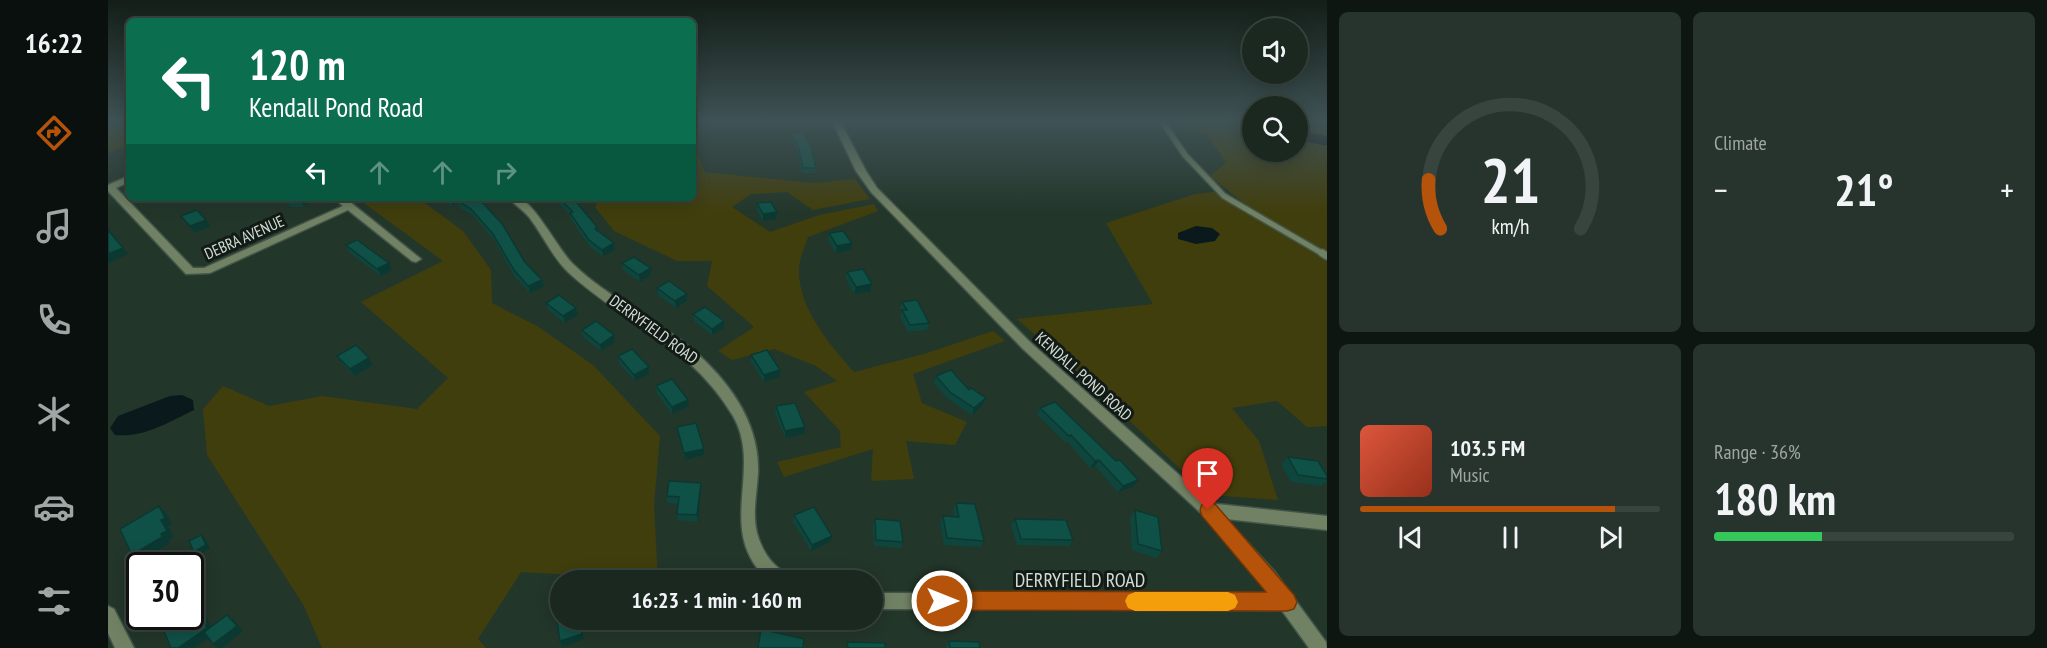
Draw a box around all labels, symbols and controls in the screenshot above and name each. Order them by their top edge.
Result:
map controls [1242,18,1308,162]
button: sound [1242,18,1308,84]
text: 16:22 [25,26,83,60]
text: 120 m [249,37,346,92]
icon: left [150,42,228,120]
text: Kendall Pond Road [249,90,423,124]
button: search [1242,96,1308,162]
icon: directions [33,112,75,154]
text: Climate [1714,130,1767,156]
text: 21 [1480,139,1540,220]
icon: left [300,156,333,189]
icon: ahead [363,156,396,189]
icon: ahead [426,156,459,189]
icon: right [489,156,522,189]
text: 21° [1834,160,1894,218]
text: − [1714,168,1728,211]
text: + [2000,168,2014,211]
icon: music [33,205,75,247]
street label: DEBRA AVENUE [201,210,287,263]
text: km/h [1491,212,1529,240]
street label: DERRYFIELD ROAD [606,290,702,368]
icon: phone [33,299,75,341]
street label: KENDALL POND ROAD [1032,327,1136,425]
icon: climate [33,393,75,435]
text: 103.5 FM [1450,434,1525,462]
text: Range · 36% [1714,439,1801,465]
pin [1182,448,1233,510]
icon: arrive [1191,457,1224,490]
text: Music [1450,462,1490,488]
text: 180 km [1714,469,1836,527]
icon: car [33,486,75,528]
icon: previous [1394,521,1427,554]
icon: pause [1494,521,1527,554]
icon: next [1594,521,1627,554]
speed limit sign: 30 [126,552,204,630]
street label: DERRYFIELD ROAD [1015,567,1145,593]
position arrow [910,569,974,633]
icon: filters [33,580,75,622]
text: 16:23 · 1 min · 160 m [631,586,802,614]

